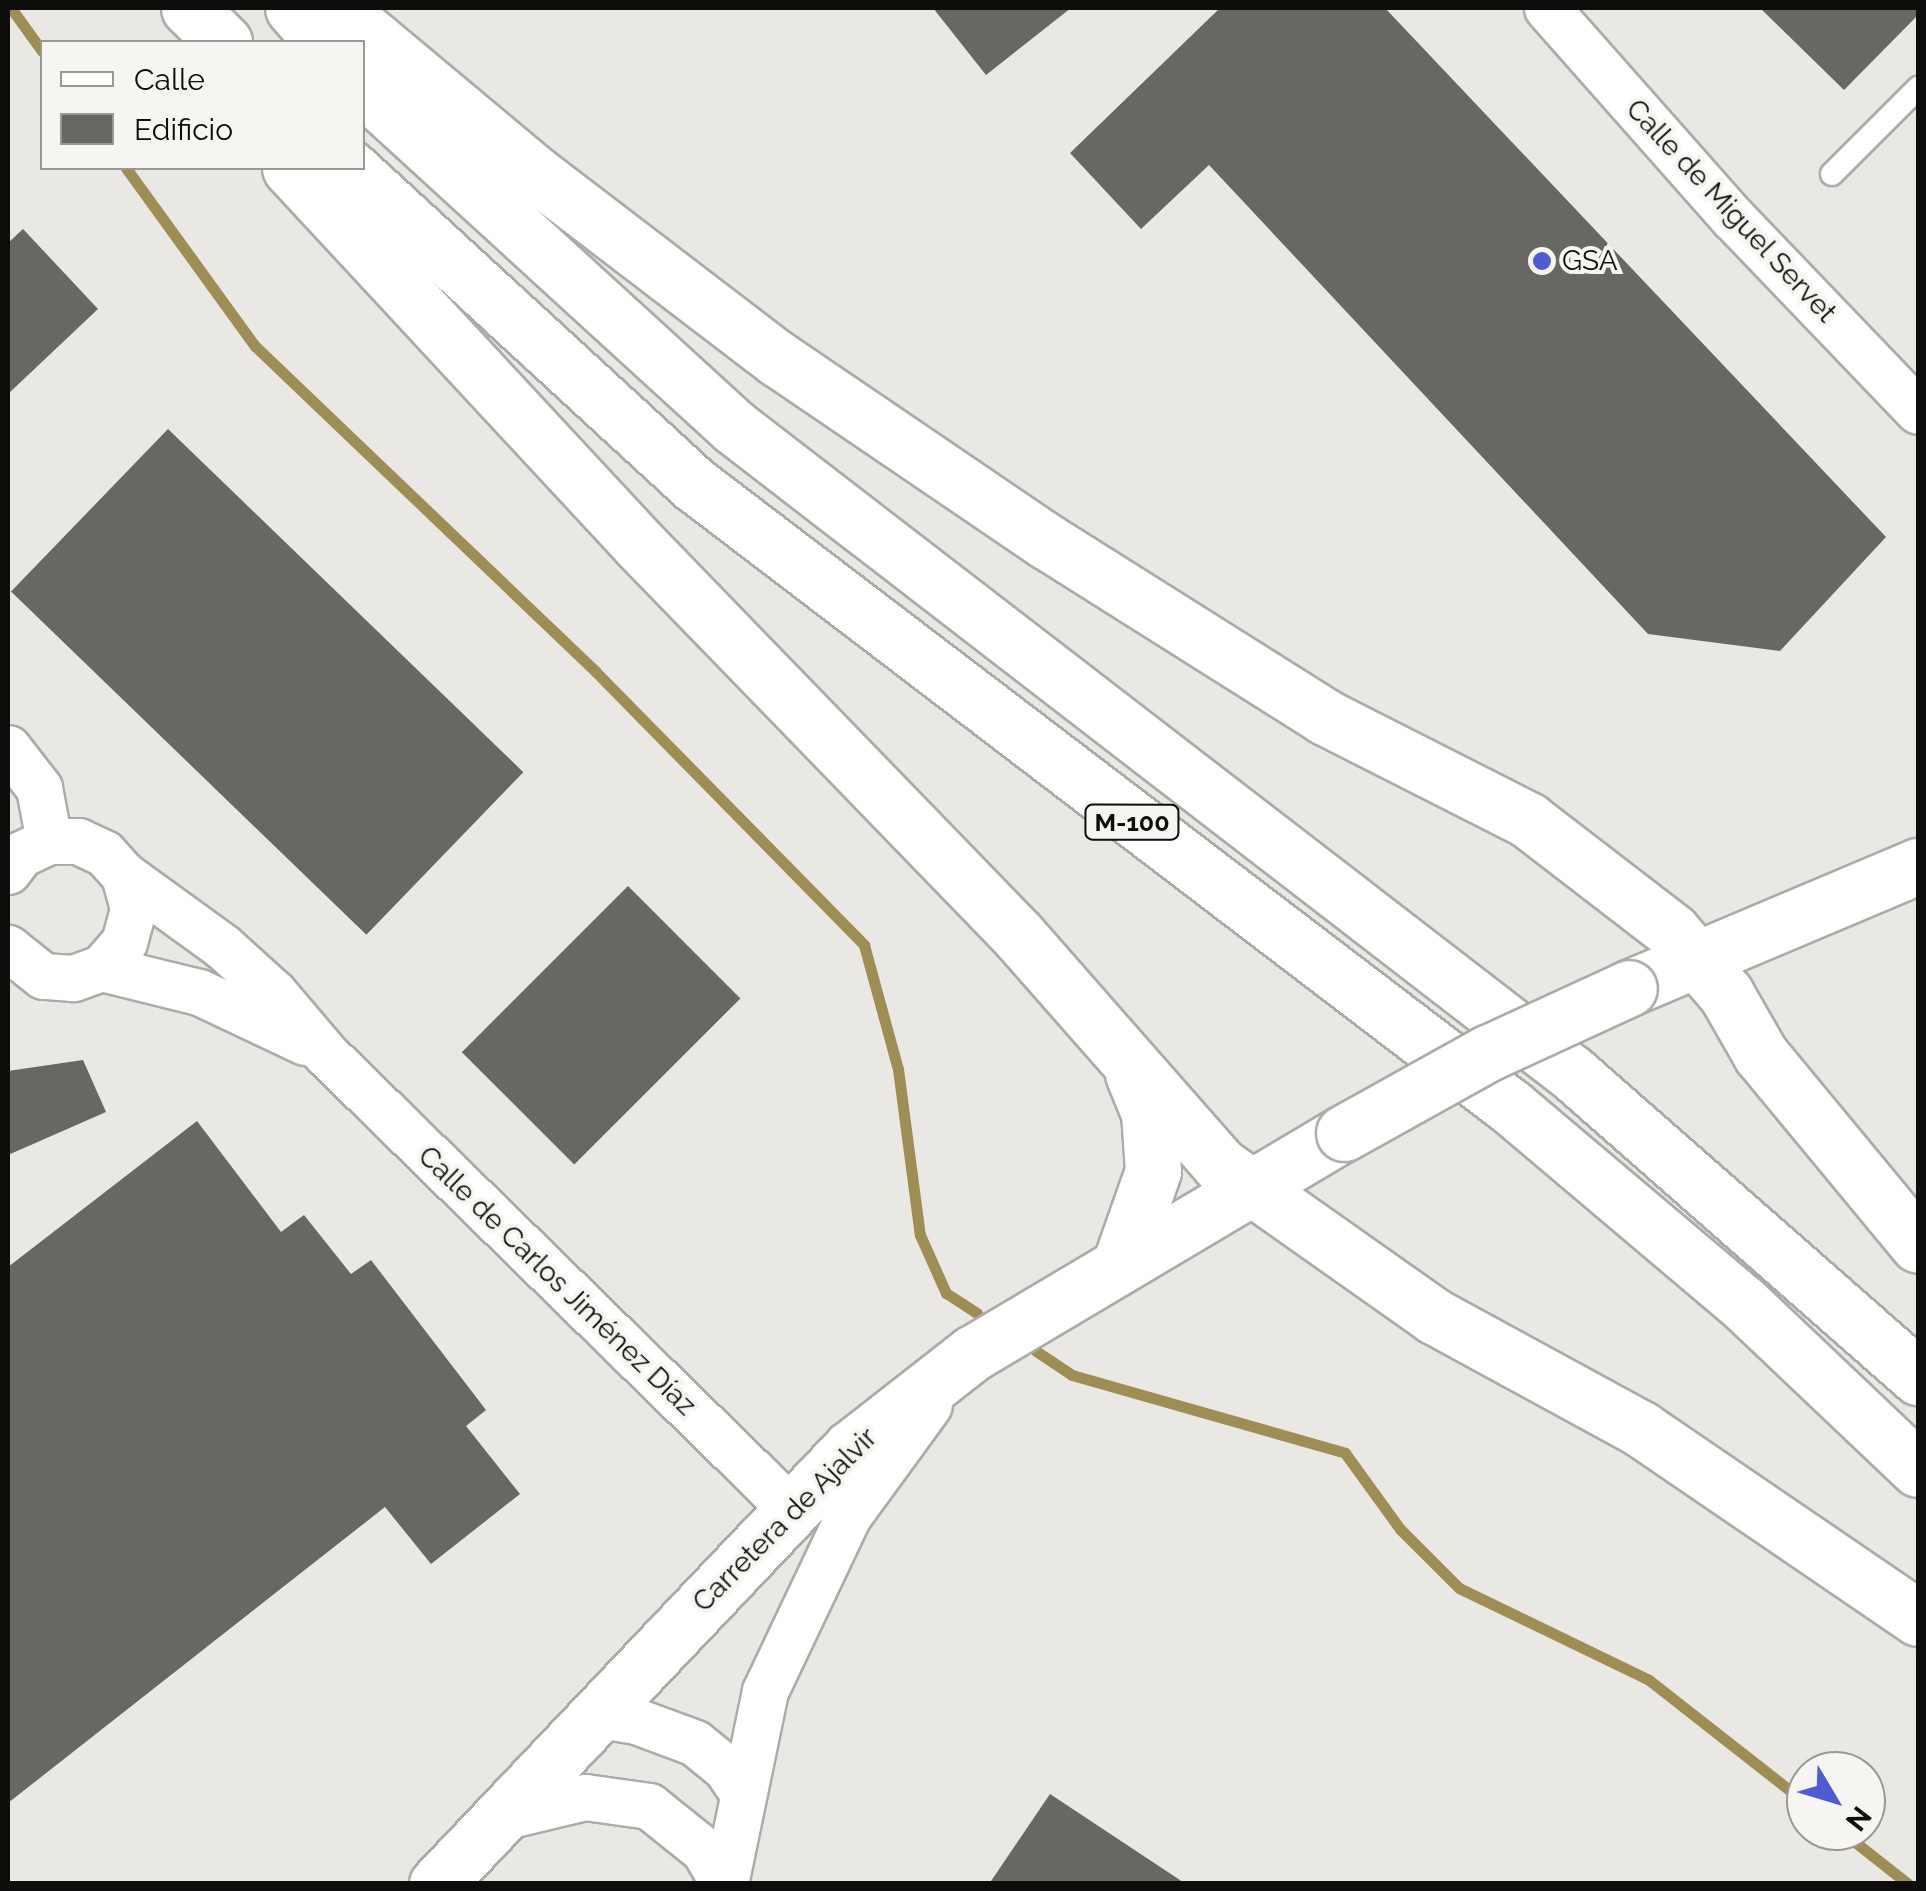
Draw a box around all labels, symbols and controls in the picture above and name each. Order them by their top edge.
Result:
legend [40,40,365,170]
text: Calle [134,62,205,97]
street label: Calle de Miguel Servet [1619,92,1843,330]
text: Edificio [134,112,233,147]
place label: GSA [1562,244,1618,278]
marker: GSA [1531,250,1553,272]
road number: M-100 [1082,802,1182,842]
street label: Calle de Carlos Jiménez Díaz [411,1139,703,1423]
street label: Carretera de Ajalvir [686,1421,884,1619]
north arrow [1786,1751,1886,1851]
text: N [1839,1800,1878,1837]

